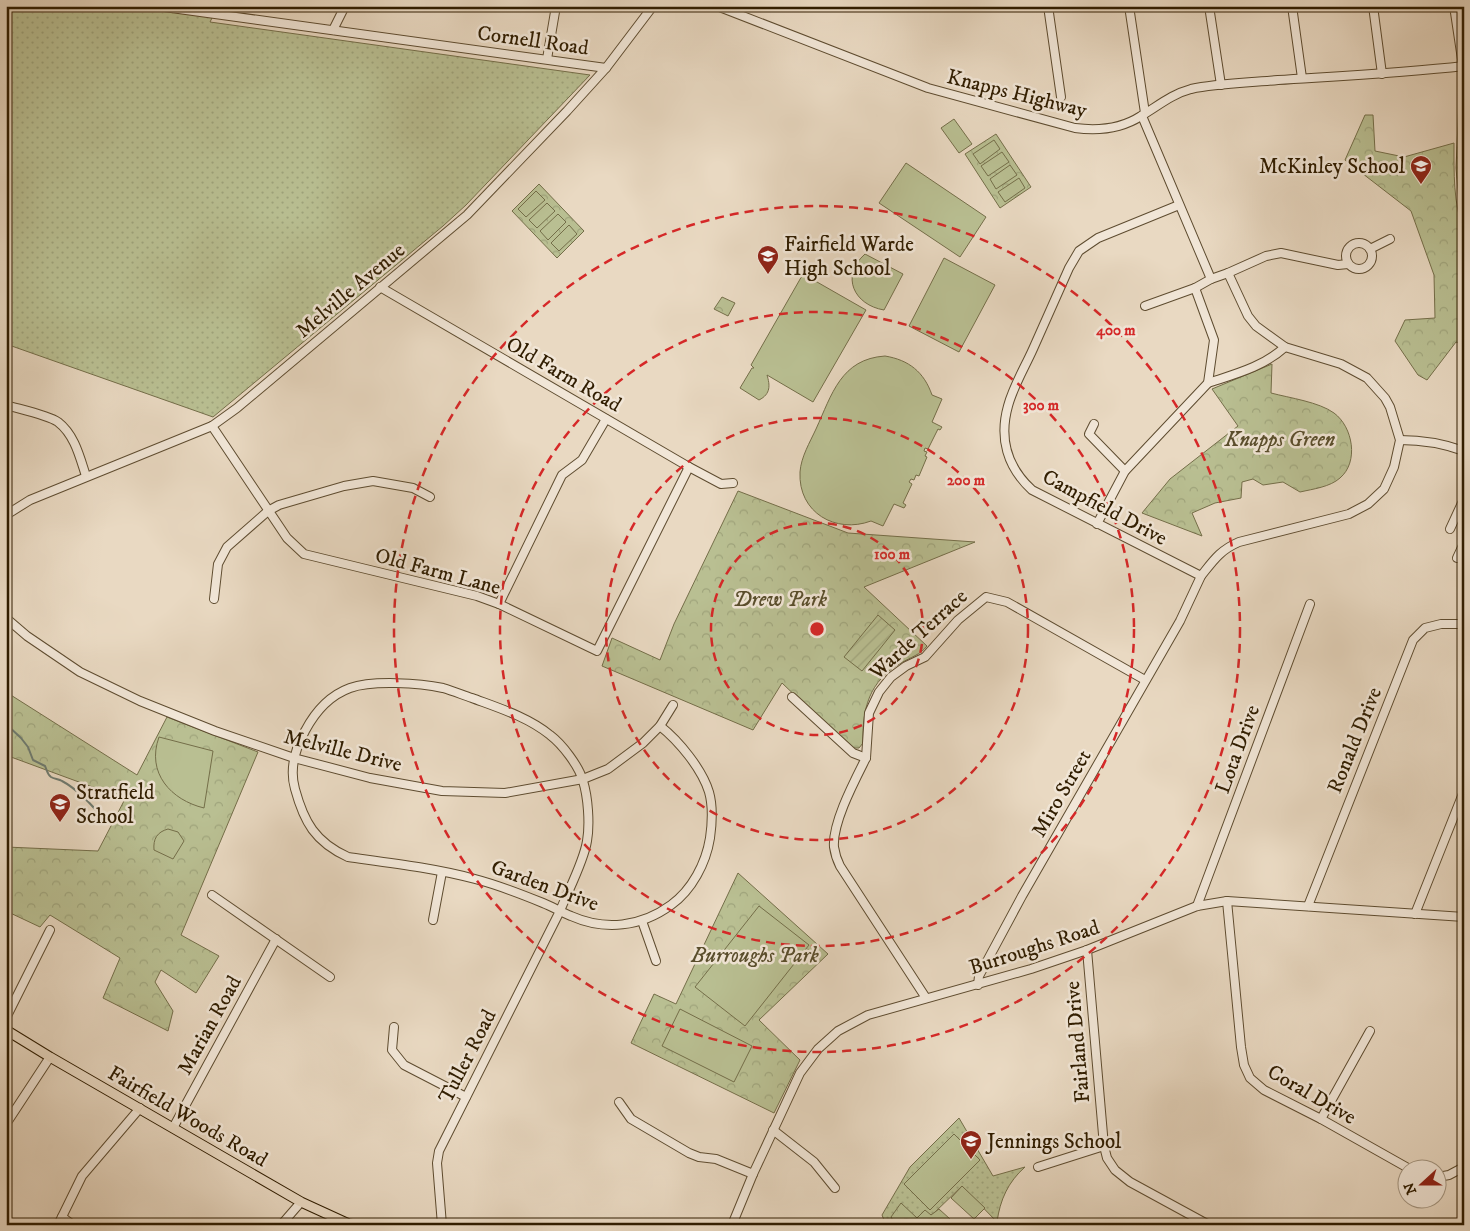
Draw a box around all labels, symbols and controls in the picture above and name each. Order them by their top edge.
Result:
street label: Cornell Road [476,20,591,62]
street label: Knapps Highway [944,64,1091,124]
place label: McKinley School [1259,154,1406,180]
school or university icon: McKinley School [1409,154,1433,185]
place label: Fairfield Warde High School [784,232,914,282]
street label: Melville Avenue [291,237,411,344]
school or university icon: Fairfield Warde High School [756,244,780,275]
text: 400 m [1095,321,1136,340]
street label: Old Farm Road [501,331,626,419]
text: 300 m [1023,396,1060,415]
park label: Knapps Green [1224,427,1336,453]
street label: Campfield Drive [1038,464,1172,552]
text: 200 m [947,471,986,490]
street label: Old Farm Lane [372,543,504,601]
text: 100 m [874,545,911,564]
street label: Warde Terrace [863,584,973,686]
park label: Drew Park [733,587,827,613]
centre of rings [808,620,826,638]
street label: Ronald Drive [1322,683,1388,797]
street label: Lota Drive [1210,701,1266,797]
street label: Melville Drive [281,724,405,778]
street label: Miro Street [1026,745,1097,842]
place label: Stratfield School [76,780,155,830]
school or university icon: Stratfield School [48,792,72,823]
street label: Garden Drive [487,854,602,918]
street label: Burroughs Road [966,914,1103,981]
park label: Burroughs Park [690,943,819,969]
street label: Marian Road [172,971,248,1080]
street label: Fairland Drive [1060,980,1096,1104]
street label: Tuller Road [433,1005,503,1108]
street label: Coral Drive [1262,1059,1361,1131]
street label: Fairfield Woods Road [103,1061,273,1173]
school or university icon: Jennings School [959,1129,983,1160]
place label: Jennings School [985,1129,1122,1155]
north arrow [1398,1158,1448,1208]
text: N [1400,1179,1421,1197]

